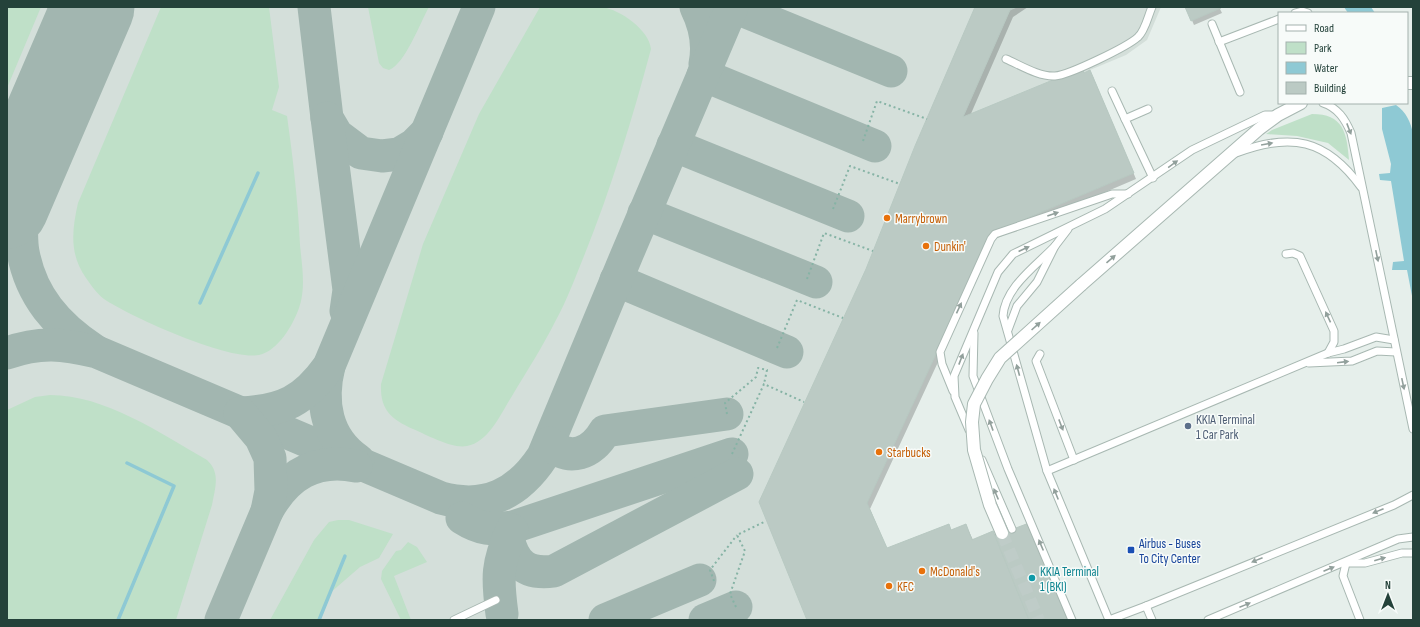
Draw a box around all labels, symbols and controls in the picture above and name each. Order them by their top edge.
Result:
legend [1278,12,1408,104]
text: Road [1314,21,1334,36]
text: Park [1314,41,1332,56]
text: Water [1314,61,1338,76]
text: Building [1314,81,1346,96]
one-way arrow [1347,124,1353,136]
one-way arrow [1261,141,1274,147]
one-way arrow [1167,160,1178,168]
place label: Marrybrown [895,211,947,227]
one-way arrow [1048,211,1060,217]
marker: Marrybrown [882,213,892,223]
place label: Dunkin' [934,239,966,255]
marker: Dunkin' [921,241,931,251]
one-way arrow [1018,246,1029,252]
one-way arrow [1375,250,1381,262]
one-way arrow [1105,255,1116,264]
one-way arrow [956,303,962,314]
one-way arrow [1325,312,1331,323]
one-way arrow [1030,321,1041,330]
one-way arrow [958,353,964,365]
one-way arrow [1337,359,1350,365]
one-way arrow [1015,363,1021,375]
one-way arrow [1400,377,1406,390]
place label: KKIA Terminal 1 Car Park [1196,412,1255,443]
one-way arrow [988,419,994,431]
one-way arrow [1058,420,1064,432]
marker: KKIA Terminal 1 Car Park [1183,421,1193,431]
place label: Starbucks [887,445,931,461]
marker: Starbucks [874,447,884,457]
one-way arrow [993,487,999,499]
one-way arrow [1053,487,1059,499]
one-way arrow [1371,509,1383,515]
place label: Airbus - Buses To City Center [1138,536,1201,567]
one-way arrow [1037,539,1043,551]
marker: Airbus - Buses To City Center [1126,545,1136,555]
one-way arrow [1374,556,1386,562]
one-way arrow [1251,558,1263,564]
place label: McDonald's [930,564,980,580]
place label: KKIA Terminal 1 (BKI) [1040,564,1099,595]
marker: McDonald's [917,566,927,576]
one-way arrow [1324,566,1336,572]
marker: KKIA Terminal 1 (BKI) [1027,573,1037,583]
north arrow [1368,575,1408,615]
place label: KFC [897,579,914,595]
text: N [1385,579,1391,592]
marker: KFC [884,581,894,591]
one-way arrow [1239,602,1251,608]

